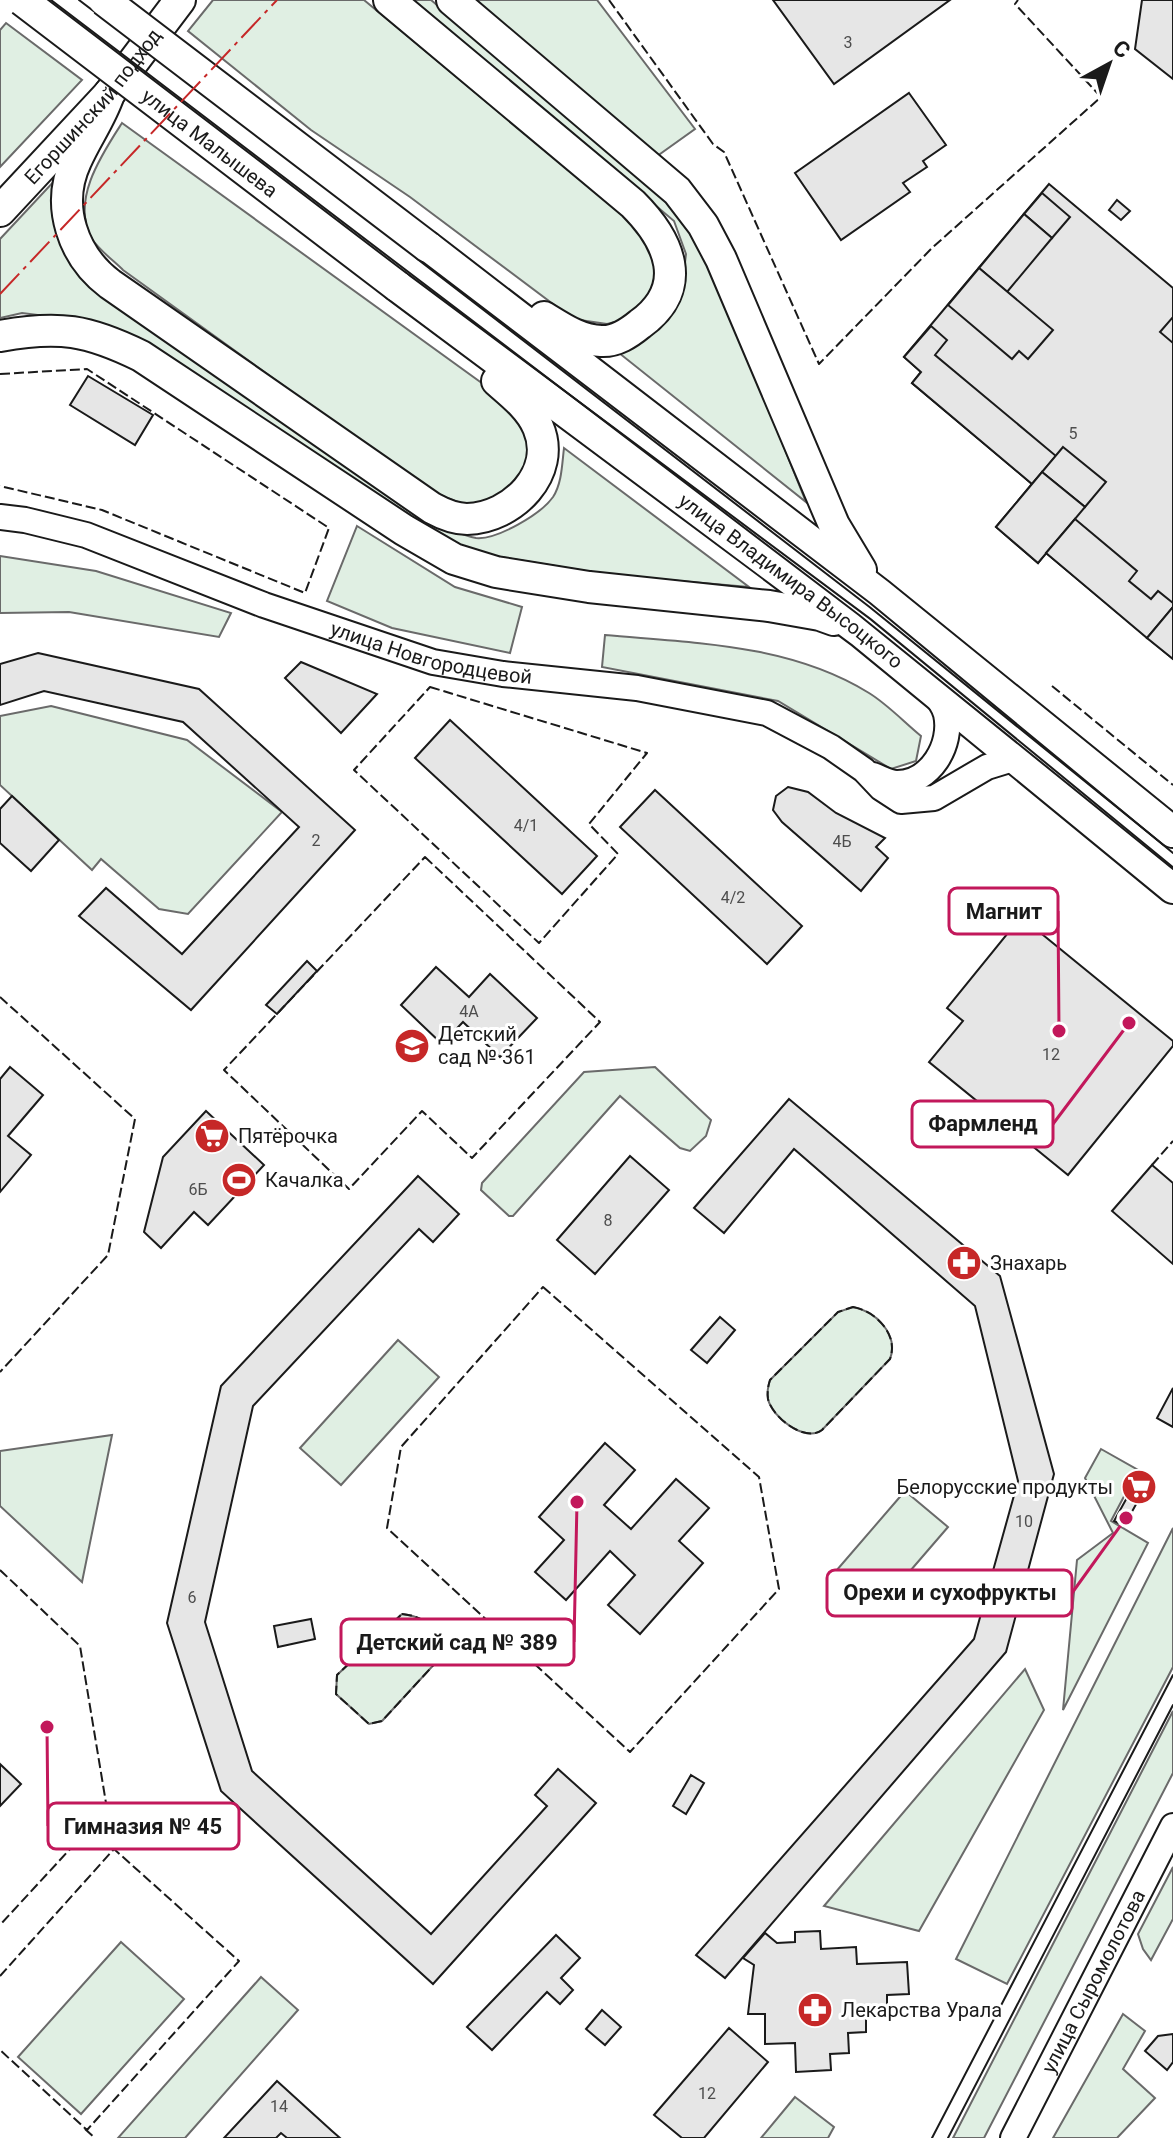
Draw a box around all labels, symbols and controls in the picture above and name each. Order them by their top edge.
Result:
street label: Егоршинский подход [19,24,166,189]
north arrow [1069,24,1149,104]
house number: 3 [844,33,853,52]
text: С [1108,35,1135,63]
street label: улица Малышева [137,84,282,203]
house number: 5 [1069,424,1078,443]
street label: улица Владимира Высоцкого [674,488,908,674]
street label: улица Новгородцевой [327,616,533,689]
house number: 4/1 [514,816,538,835]
house number: 2 [312,831,321,850]
house number: 4Б [832,832,852,851]
house number: 4/2 [721,888,745,907]
callout: Магнит [949,888,1058,934]
text: Магнит [966,899,1042,924]
house number: 4А [459,1002,479,1021]
place label: Детский сад № 361 [438,1022,536,1069]
school or university icon: Детский сад № 361 [393,1027,431,1065]
house number: 12 [1042,1045,1060,1064]
callout: Фармленд [912,1101,1053,1147]
text: Фармленд [928,1111,1038,1136]
supermarket icon: Пятёрочка [193,1117,231,1155]
place label: Пятёрочка [238,1124,338,1148]
sports icon: Качалка [220,1161,258,1199]
place label: Качалка [265,1168,344,1192]
house number: 6Б [188,1180,208,1199]
house number: 8 [604,1211,613,1230]
pharmacy icon: Знахарь [945,1244,983,1282]
place label: Знахарь [990,1251,1067,1275]
supermarket icon: Белорусские продукты [1120,1468,1158,1506]
place label: Белорусские продукты [897,1475,1113,1499]
house number: 10 [1015,1512,1033,1531]
callout: Орехи и сухофрукты [827,1570,1072,1616]
text: Орехи и сухофрукты [843,1580,1057,1605]
house number: 6 [188,1588,197,1607]
callout: Детский сад № 389 [341,1619,574,1665]
text: Детский сад № 389 [356,1630,558,1655]
callout: Гимназия № 45 [48,1803,239,1849]
text: Гимназия № 45 [64,1814,222,1839]
street label: улица Сыромолотова [1036,1886,1150,2077]
pharmacy icon: Лекарства Урала [796,1991,834,2029]
place label: Лекарства Урала [841,1998,1002,2022]
house number: 12 [698,2084,716,2103]
house number: 14 [270,2097,288,2116]

